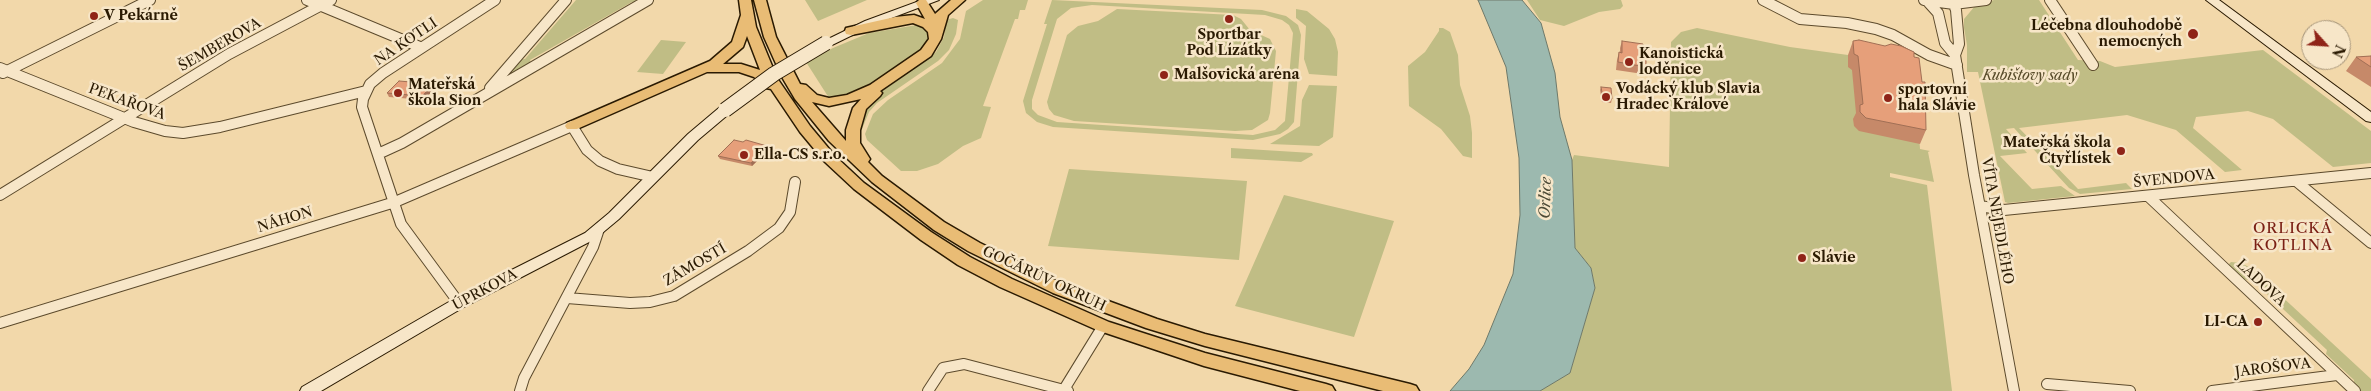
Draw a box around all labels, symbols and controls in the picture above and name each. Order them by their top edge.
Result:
place label: V Pekárně [104,8,178,24]
marker: V Pekárně [88,10,100,22]
marker: Sportbar Pod Lízátky [1223,13,1235,25]
street label: ŠEMBEROVA [176,15,264,75]
street label: NA KOTLI [371,15,441,69]
place label: Léčebna dlouhodobě nemocných [2031,18,2182,50]
north arrow [2301,20,2351,70]
place label: Sportbar Pod Lízátky [1186,27,1272,59]
marker: Léčebna dlouhodobě nemocných [2186,27,2200,41]
text: N [2328,42,2349,61]
place label: Kanoistická loděnice [1639,46,1724,78]
marker: Kanoistická loděnice [1623,56,1635,68]
place label: Malšovická aréna [1174,67,1300,83]
park label: Kubištovy sady [1982,68,2078,84]
marker: Malšovická aréna [1158,69,1170,81]
place label: Mateřská škola Sion [408,77,481,110]
street label: PEKAŘOVA [86,80,168,124]
place label: Vodácký klub Slavia Hradec Králové [1616,81,1760,114]
place label: sportovní hala Slávie [1898,82,1976,114]
marker: Mateřská škola Sion [392,87,404,99]
marker: Vodácký klub Slavia Hradec Králové [1600,91,1612,103]
marker: sportovní hala Slávie [1882,92,1894,104]
place label: Mateřská škola Čtyřlístek [2003,135,2111,168]
marker: Mateřská škola Čtyřlístek [2115,145,2127,157]
place label: Ella-CS s.r.o. [754,147,846,163]
marker: Ella-CS s.r.o. [738,149,750,161]
street label: VÍTA NEJEDLÉHO [1978,156,2016,286]
street label: ŠVENDOVA [2133,166,2215,192]
water label: Orlice [1536,177,1556,219]
street label: NÁHON [255,204,315,236]
district label: ORLICKÁ KOTLINA [2252,220,2334,255]
street label: ZÁMOSTÍ [661,240,729,290]
street label: GOČÁRŮV OKRUH [980,243,1108,315]
place label: Slávie [1812,250,1856,266]
marker: Slávie [1796,252,1808,264]
street label: LADOVA [2233,256,2289,310]
street label: ÚPRKOVA [450,266,520,314]
place label: LI-CA [2204,314,2248,330]
marker: LI-CA [2252,316,2264,328]
street label: JAROŠOVA [2234,355,2312,381]

